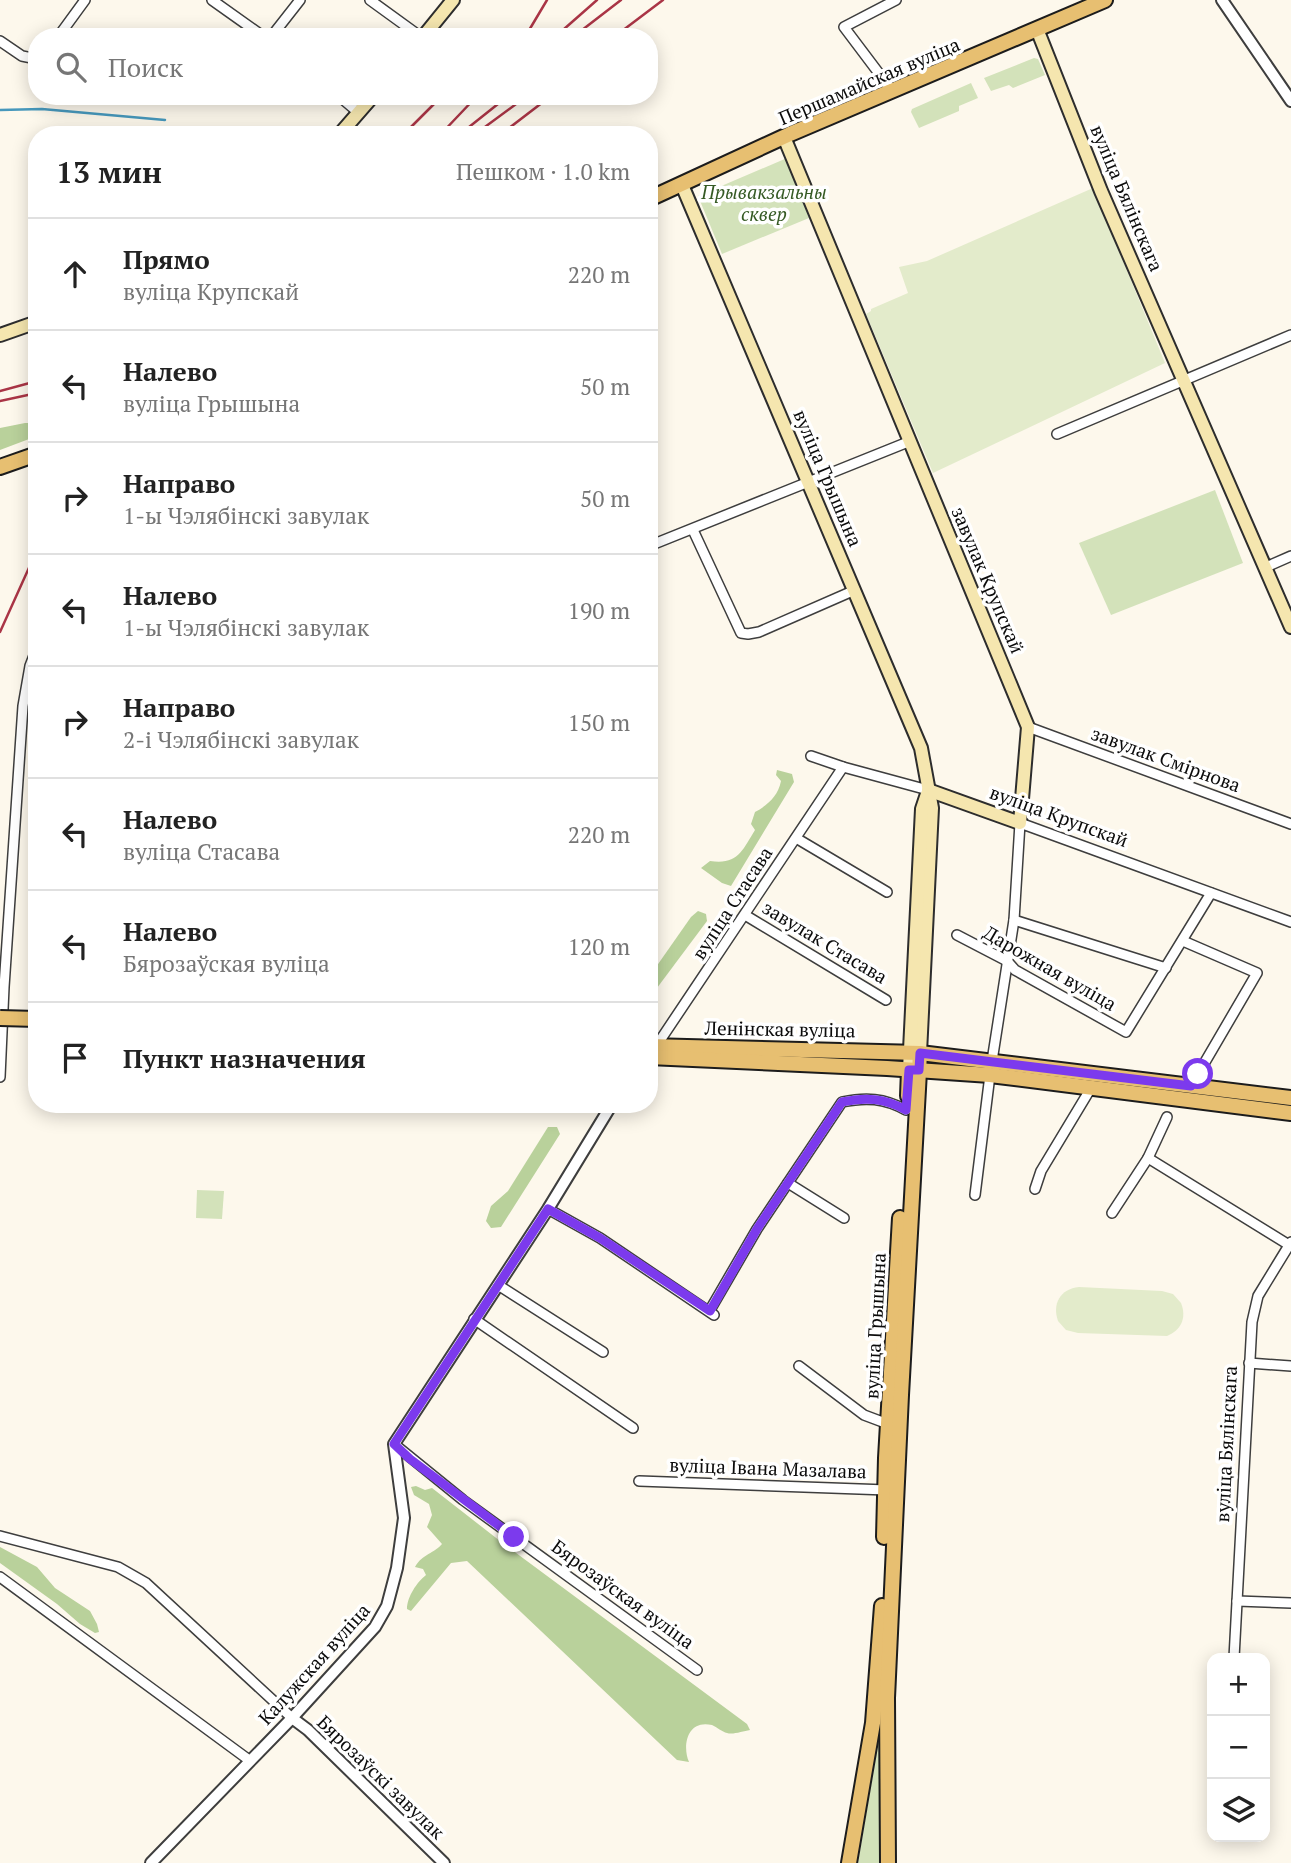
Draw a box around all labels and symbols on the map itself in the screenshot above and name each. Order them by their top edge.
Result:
street label: Першамайская вуліца [774,31,964,130]
street label: вуліца Бялінскага [1085,121,1170,275]
park label: Прывакзальны сквер [700,179,827,226]
street label: вуліца Грышына [788,406,869,550]
street label: завулак Крупскай [946,503,1031,657]
street label: завулак Смірнова [1088,720,1245,797]
street label: вуліца Крупскай [987,779,1132,852]
street label: вуліца Стасава [686,841,778,964]
street label: завулак Стасава [758,894,893,989]
street label: Дарожная вуліца [979,919,1122,1016]
street label: Ленінская вуліца [703,1015,856,1042]
route start [1182,1058,1213,1089]
street label: вуліца Грышына [858,1252,891,1400]
street label: вуліца Бялінскага [1209,1365,1242,1523]
street label: вуліца Iвана Мазалава [669,1452,868,1483]
route end [498,1521,529,1552]
street label: Бярозаўская вуліца [547,1533,700,1654]
street label: Калужская вуліца [252,1597,375,1730]
street label: Бярозаўскі завулак [312,1709,451,1845]

